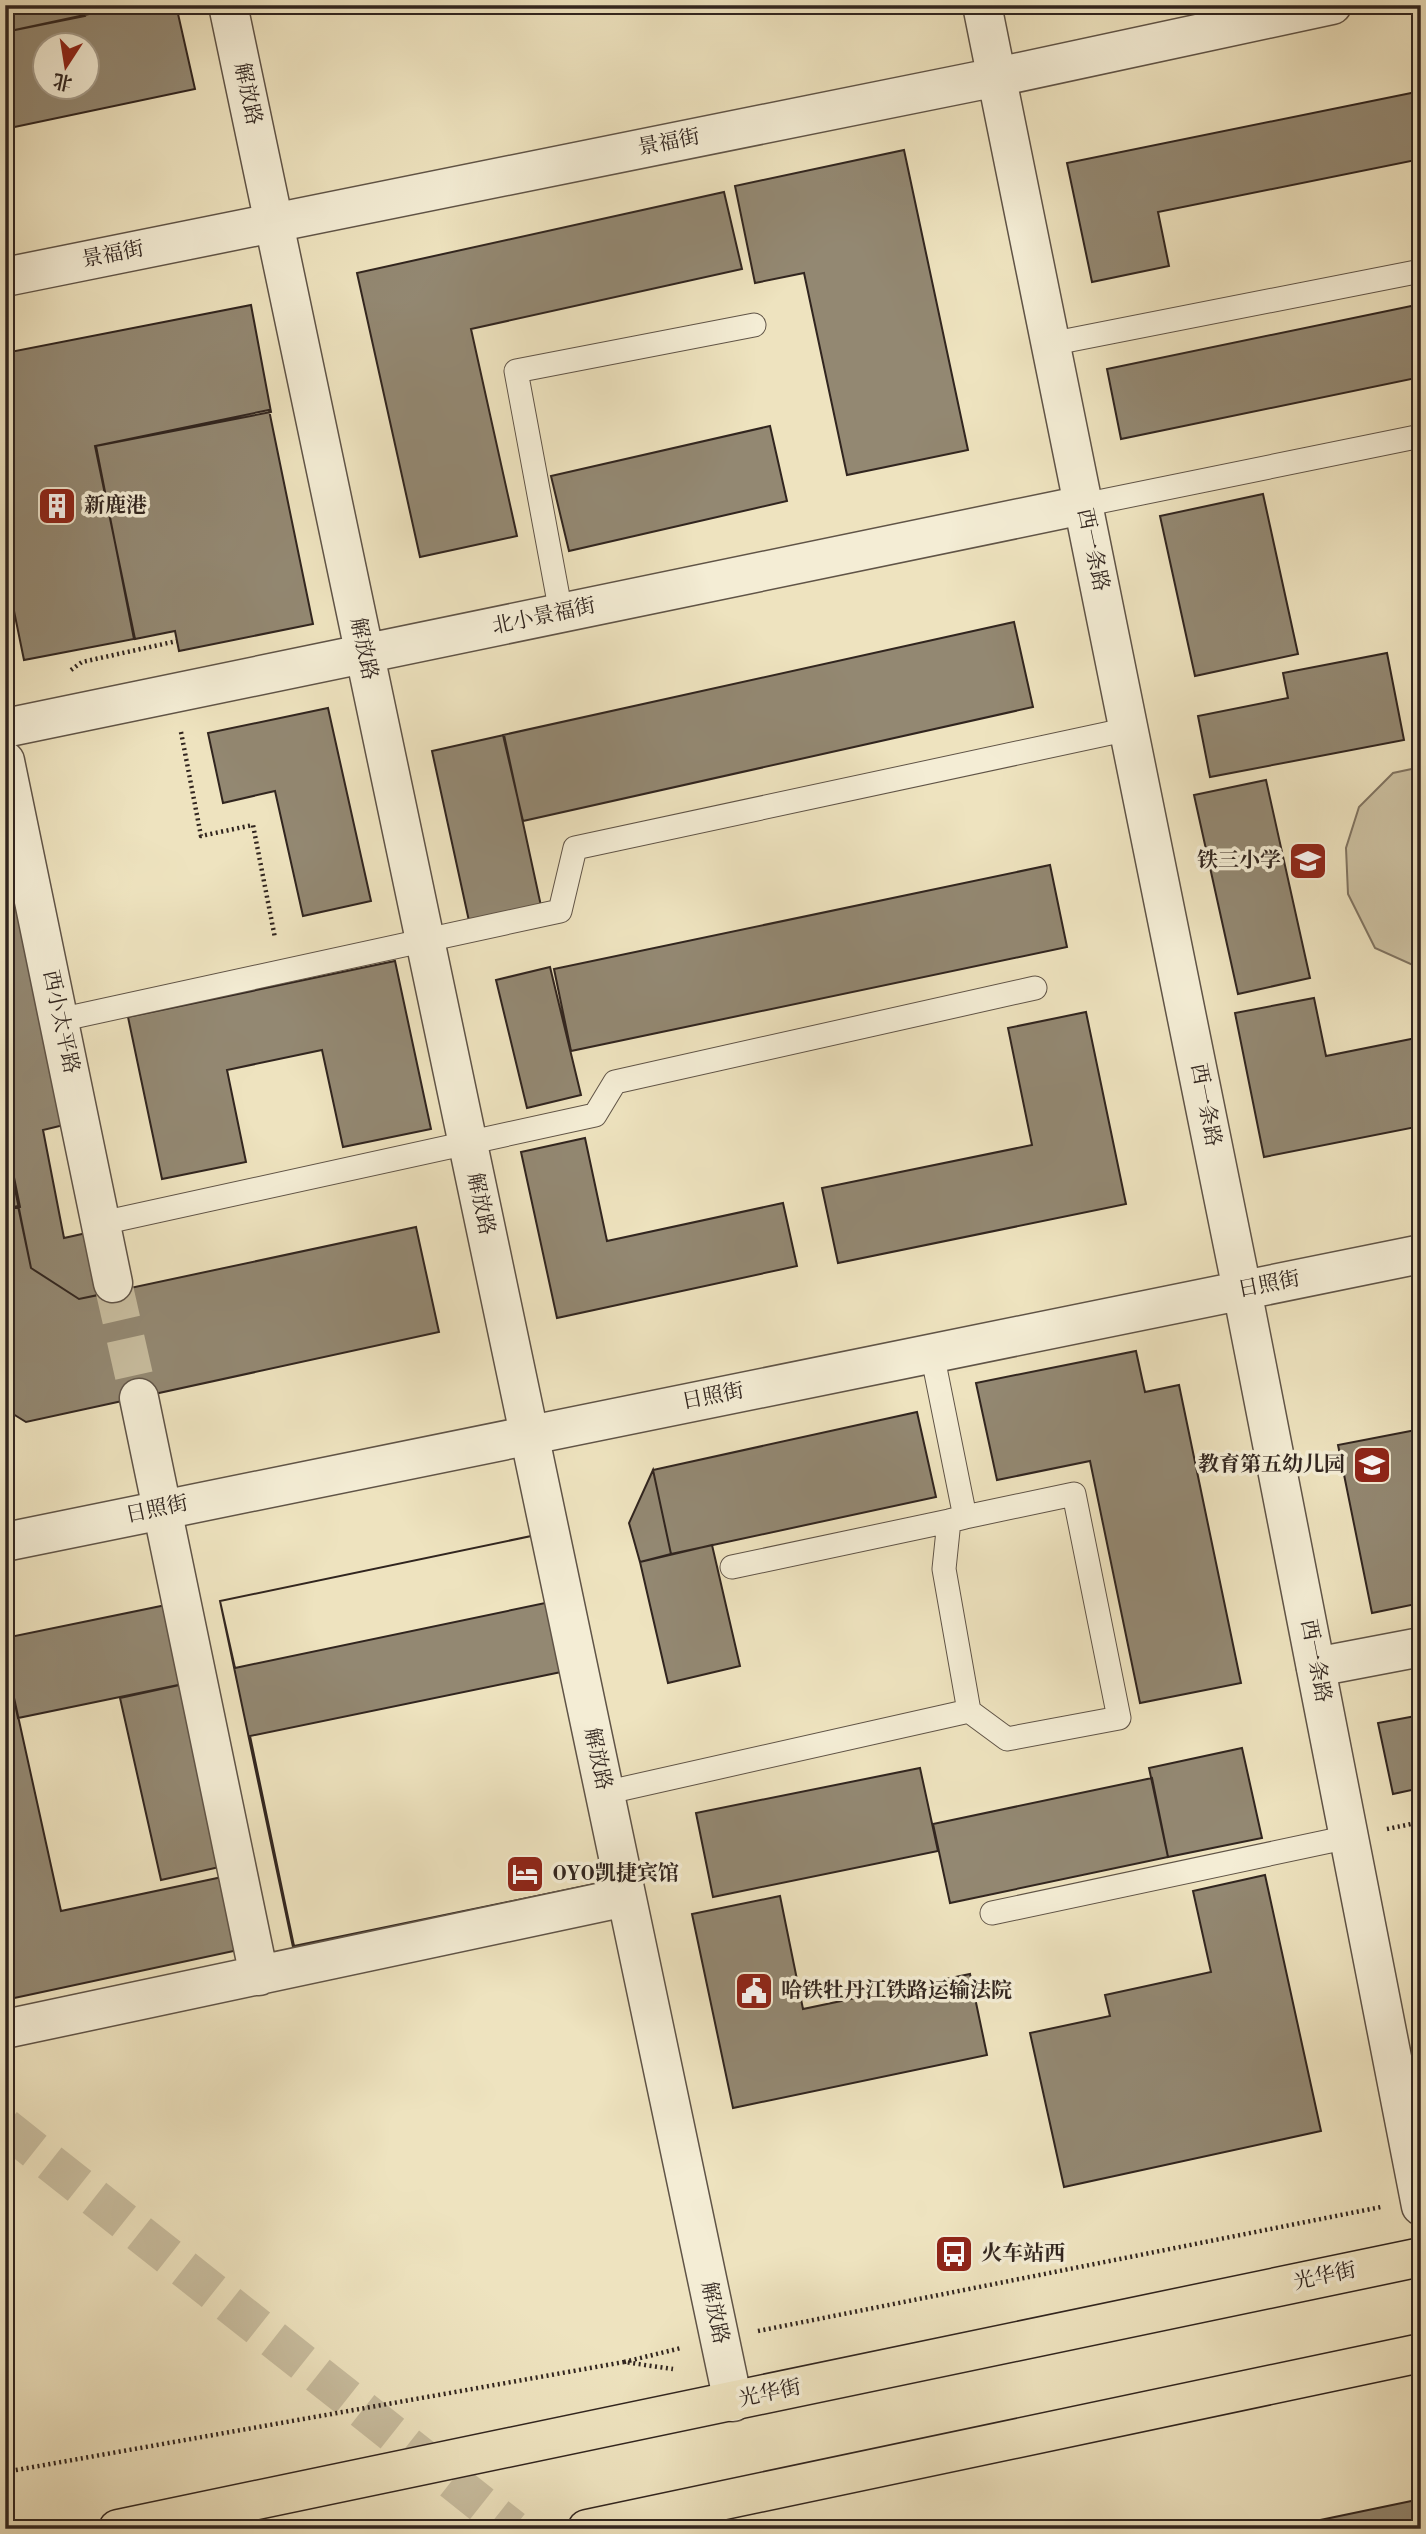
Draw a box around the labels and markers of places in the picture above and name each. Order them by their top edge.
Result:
building icon: 新鹿港 [36,485,78,527]
place label: 新鹿港 [84,493,147,517]
school or university icon: 铁三小学 [1287,840,1329,882]
place label: 铁三小学 [1197,849,1281,872]
school or university icon: 教育第五幼儿园 [1351,1444,1393,1486]
place label: 教育第五幼儿园 [1198,1452,1345,1476]
hotel icon: OYO凯捷宾馆 [504,1853,546,1895]
place label: OYO凯捷宾馆 [552,1861,679,1885]
public building icon: 哈铁牡丹江铁路运输法院 [733,1970,775,2012]
place label: 哈铁牡丹江铁路运输法院 [781,1978,1012,2002]
bus stop icon: 火车站西 [933,2233,975,2275]
place label: 火车站西 [981,2242,1065,2265]

